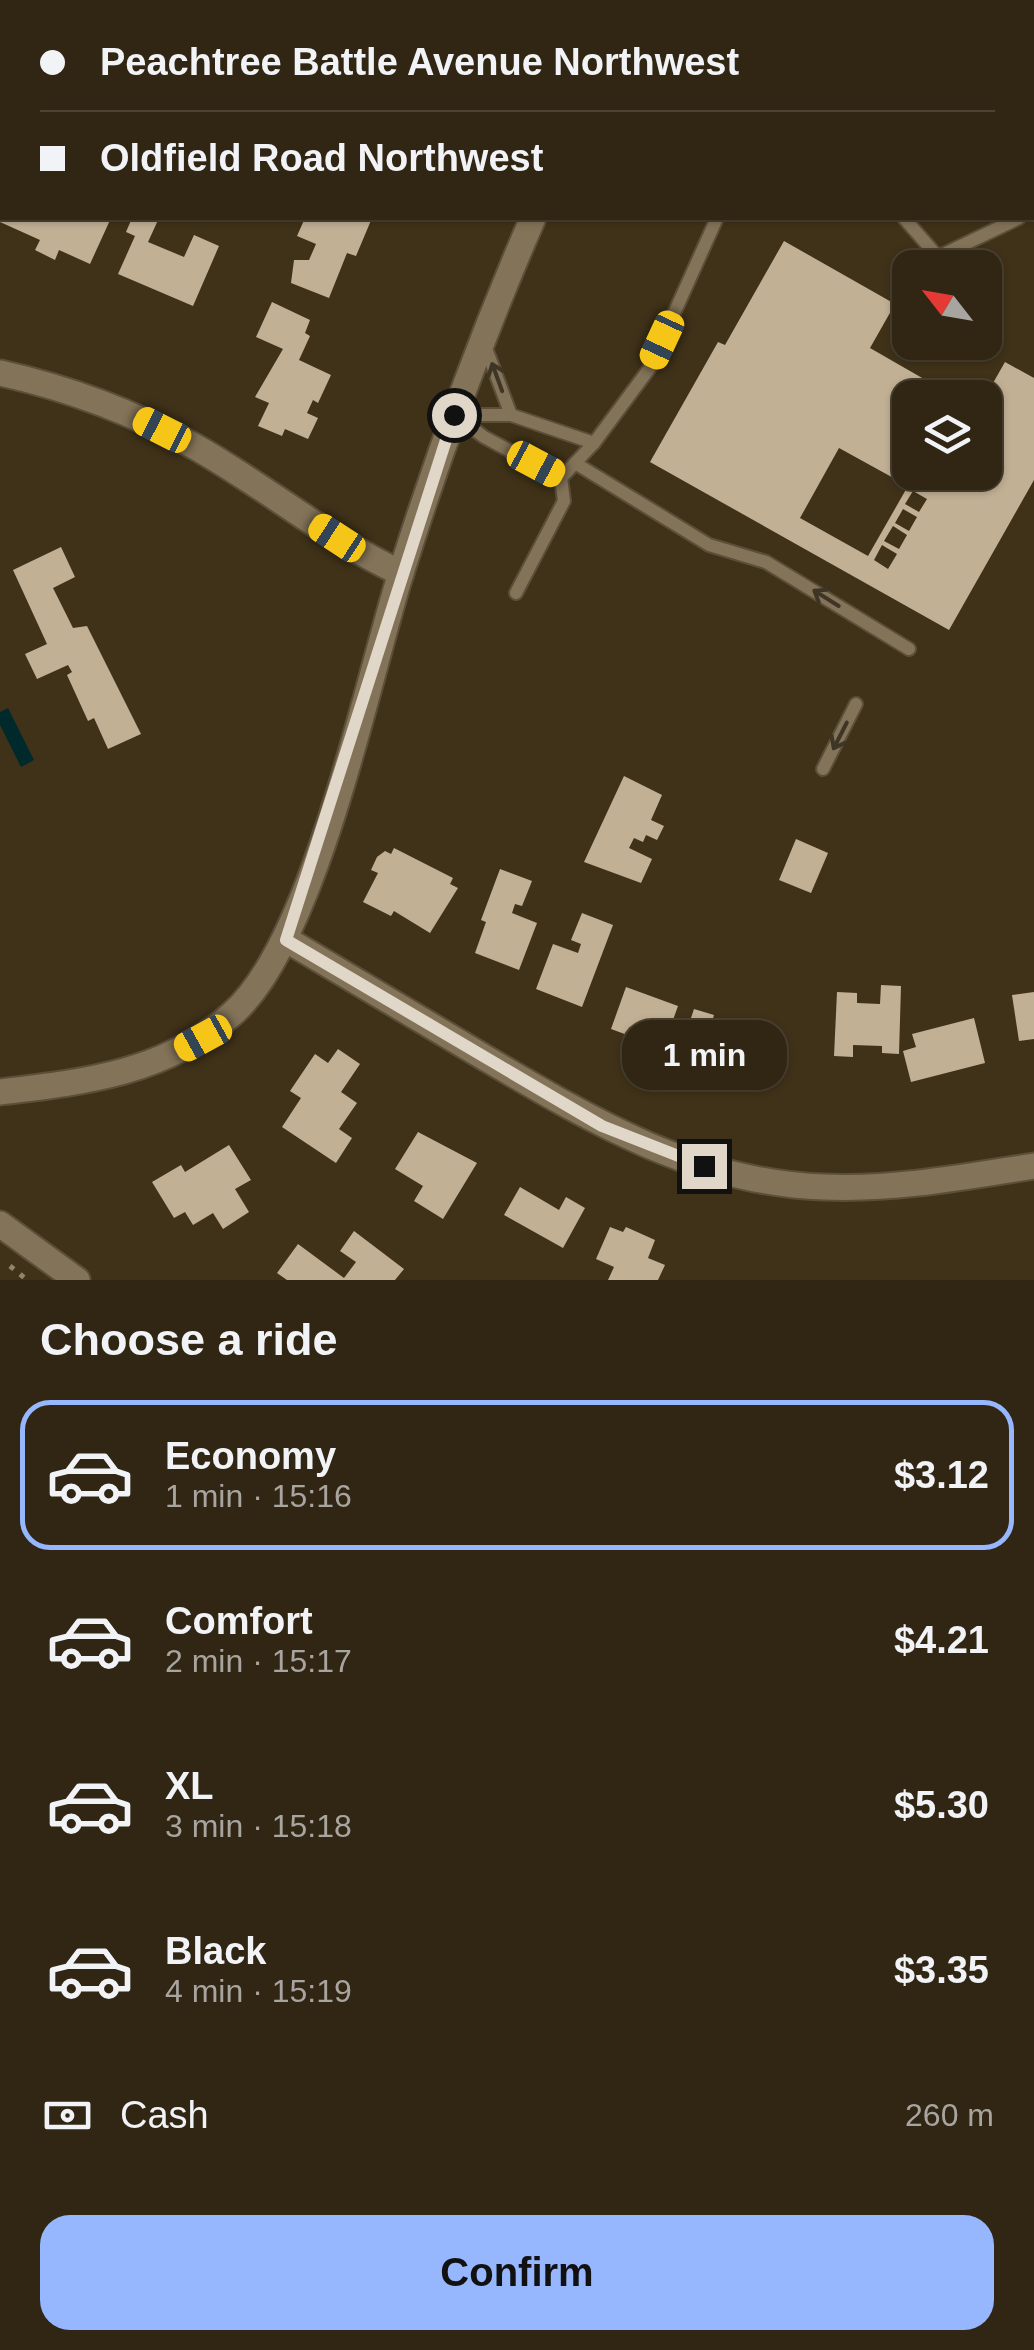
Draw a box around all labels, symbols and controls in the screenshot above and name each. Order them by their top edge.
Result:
text: Peachtree Battle Avenue Northwest [100,41,739,83]
text: Oldfield Road Northwest [100,137,543,179]
north arrow [892,250,1002,360]
map controls [892,250,1002,490]
car [636,306,688,374]
one-way arrow [487,363,505,394]
button: layers [892,380,1002,490]
route start [432,393,477,438]
car [128,403,196,457]
car [502,437,570,491]
car [304,509,370,567]
one-way arrow [812,588,841,609]
one-way arrow [829,721,849,751]
car [169,1010,237,1066]
callout: 1 min [622,1021,786,1091]
text: 1 min [663,1037,746,1073]
route end [682,1144,727,1189]
text: Choose a ride [40,1314,338,1365]
icon: car [45,1430,135,1520]
text: Economy [165,1435,336,1477]
text: $3.12 [894,1454,989,1496]
text: 1 min · 15:16 [165,1478,352,1514]
icon: car [45,1595,135,1685]
text: Comfort [165,1600,313,1642]
text: $4.21 [894,1619,989,1661]
text: 2 min · 15:17 [165,1643,352,1679]
icon: car [45,1760,135,1850]
text: XL [165,1765,214,1807]
text: $5.30 [894,1784,989,1826]
text: 3 min · 15:18 [165,1808,352,1844]
icon: car [45,1925,135,2015]
text: Black [165,1930,266,1972]
text: $3.35 [894,1949,989,1991]
text: 4 min · 15:19 [165,1973,352,2009]
icon: cash [40,2088,95,2143]
text: Cash [120,2094,209,2136]
text: 260 m [905,2097,994,2133]
button: Confirm [40,2215,994,2330]

